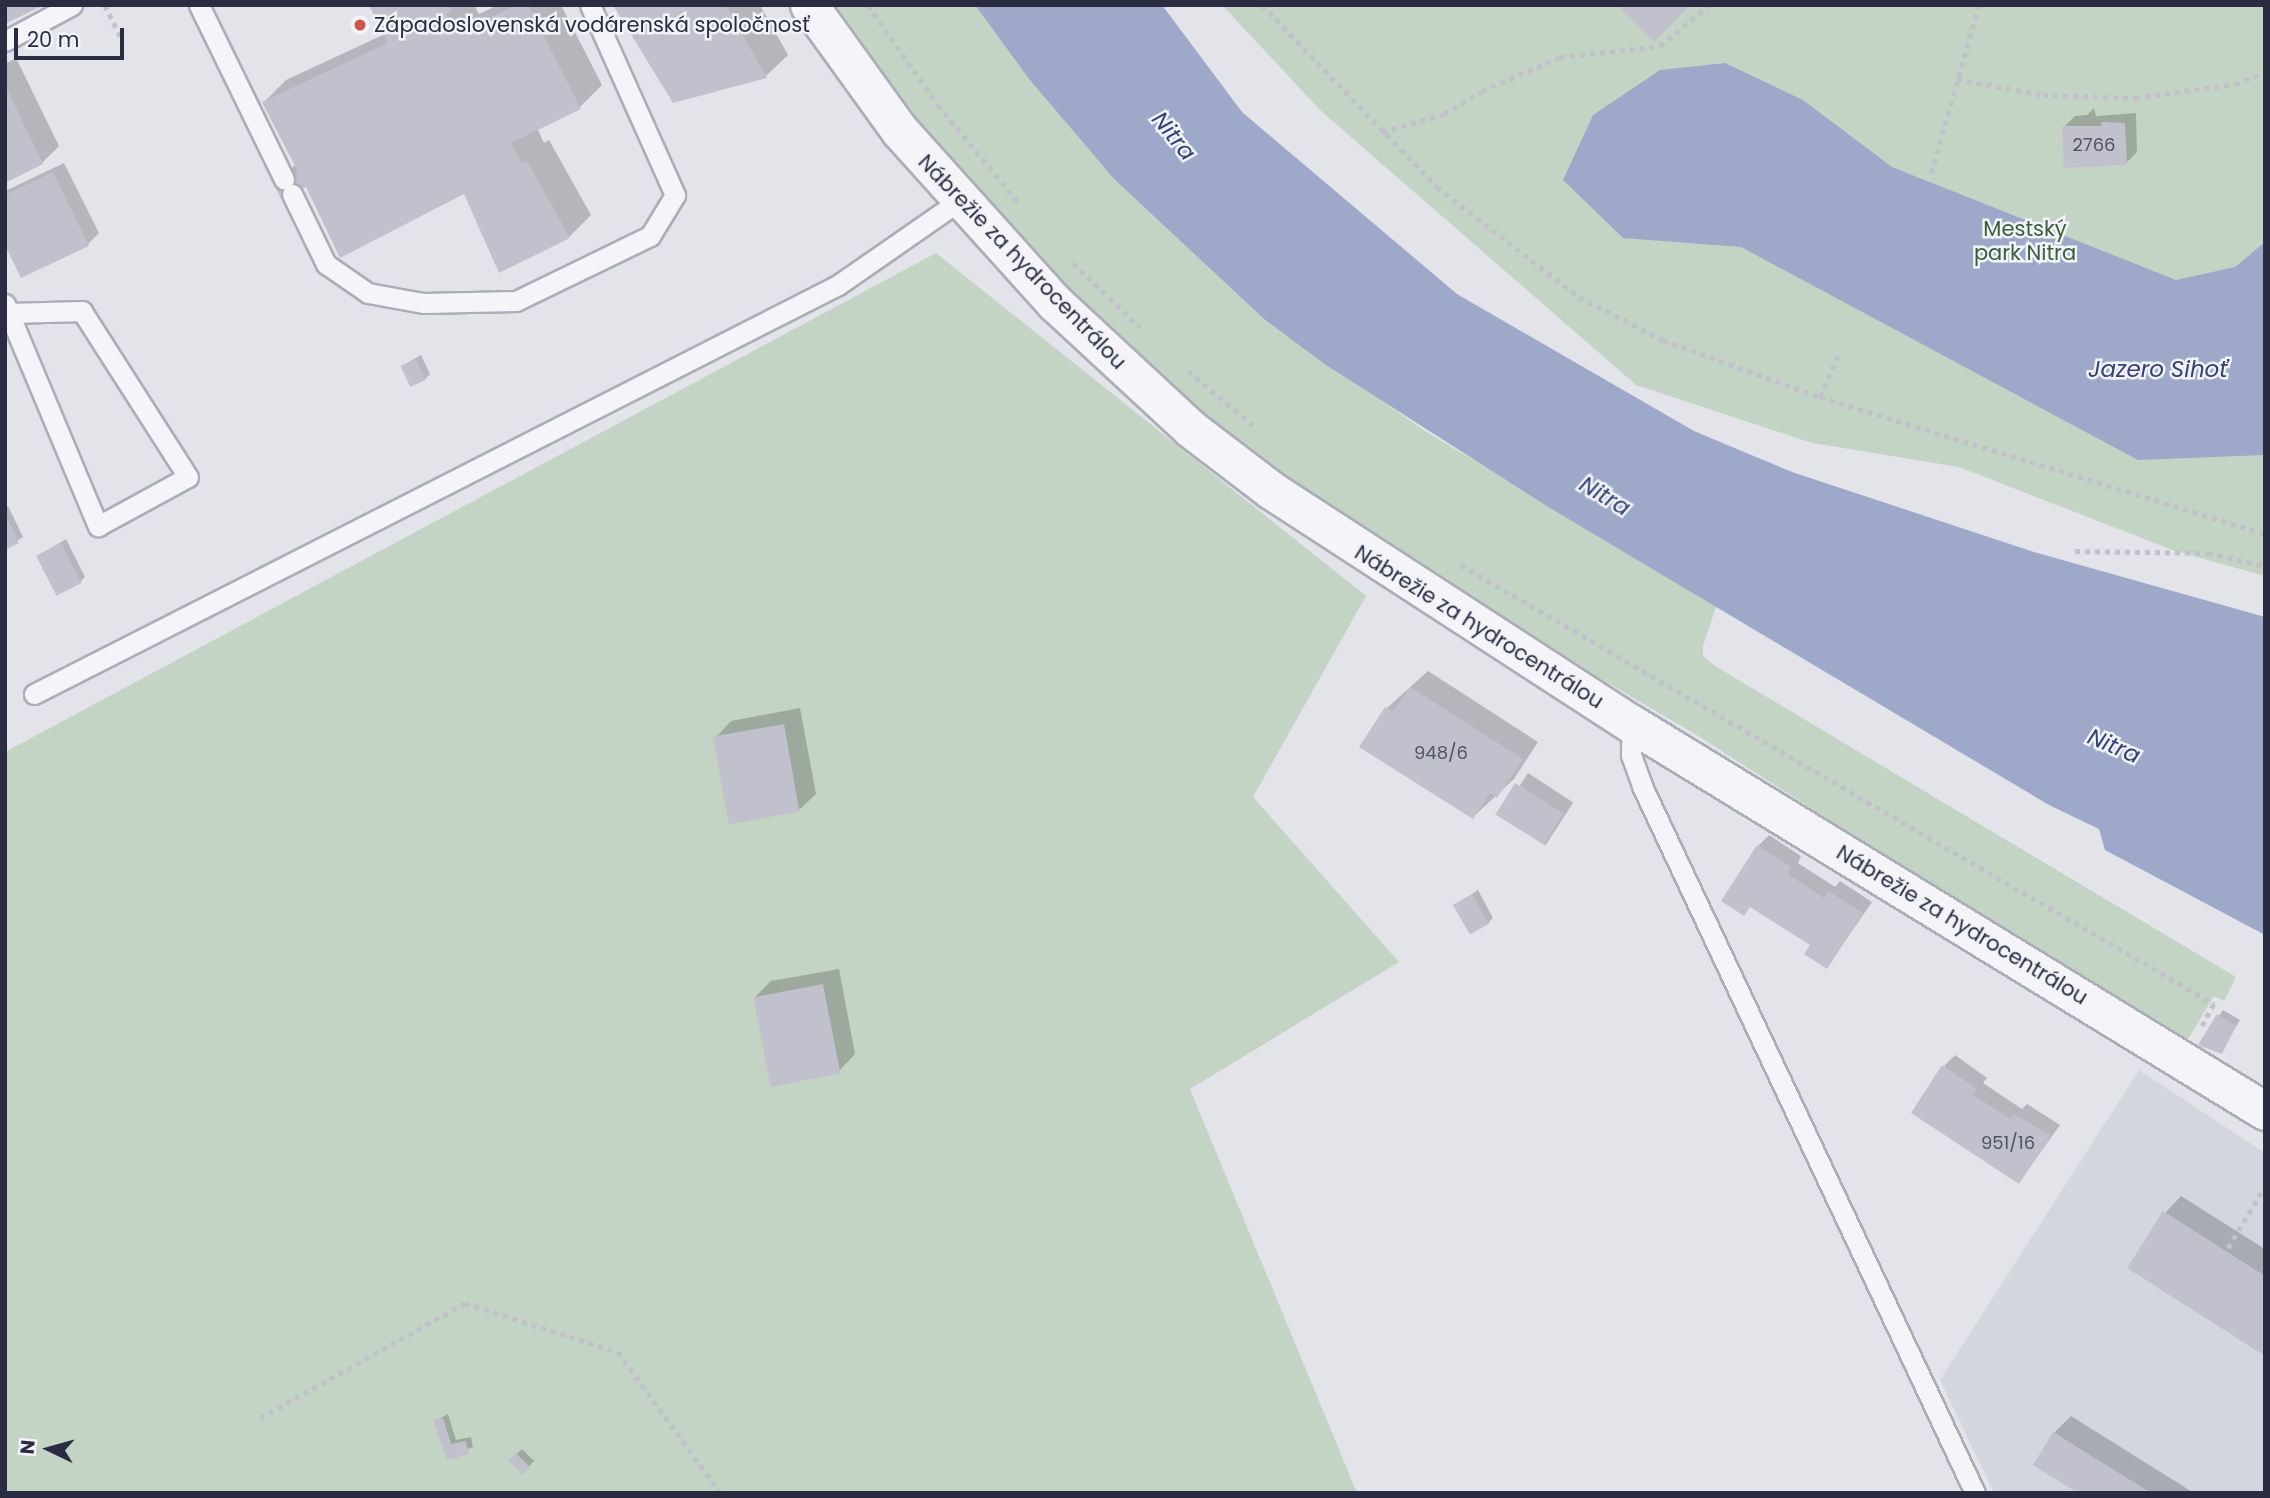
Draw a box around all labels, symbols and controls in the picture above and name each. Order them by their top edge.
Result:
place label: Západoslovenská vodárenská spoločnosť [374,12,810,38]
scale bar [18,14,128,58]
marker: Západoslovenská vodárenská spoločnosť [352,17,368,33]
text: 20 m [27,25,80,54]
water label: Nitra [1146,106,1202,166]
house number: 2766 [2072,134,2116,156]
street label: Nábrežie za hydrocentrálou [913,150,1131,374]
park label: Mestský park Nitra [1974,216,2076,266]
water label: Jazero Sihoť [2088,355,2228,383]
water label: Nitra [1575,470,1635,522]
street label: Nábrežie za hydrocentrálou [1350,540,1608,714]
water label: Nitra [2084,723,2144,769]
house number: 948/6 [1414,742,1468,764]
street label: Nábrežie za hydrocentrálou [1832,840,2092,1010]
house number: 951/16 [1981,1132,2035,1154]
north arrow [14,1414,84,1484]
text: N [14,1439,42,1455]

